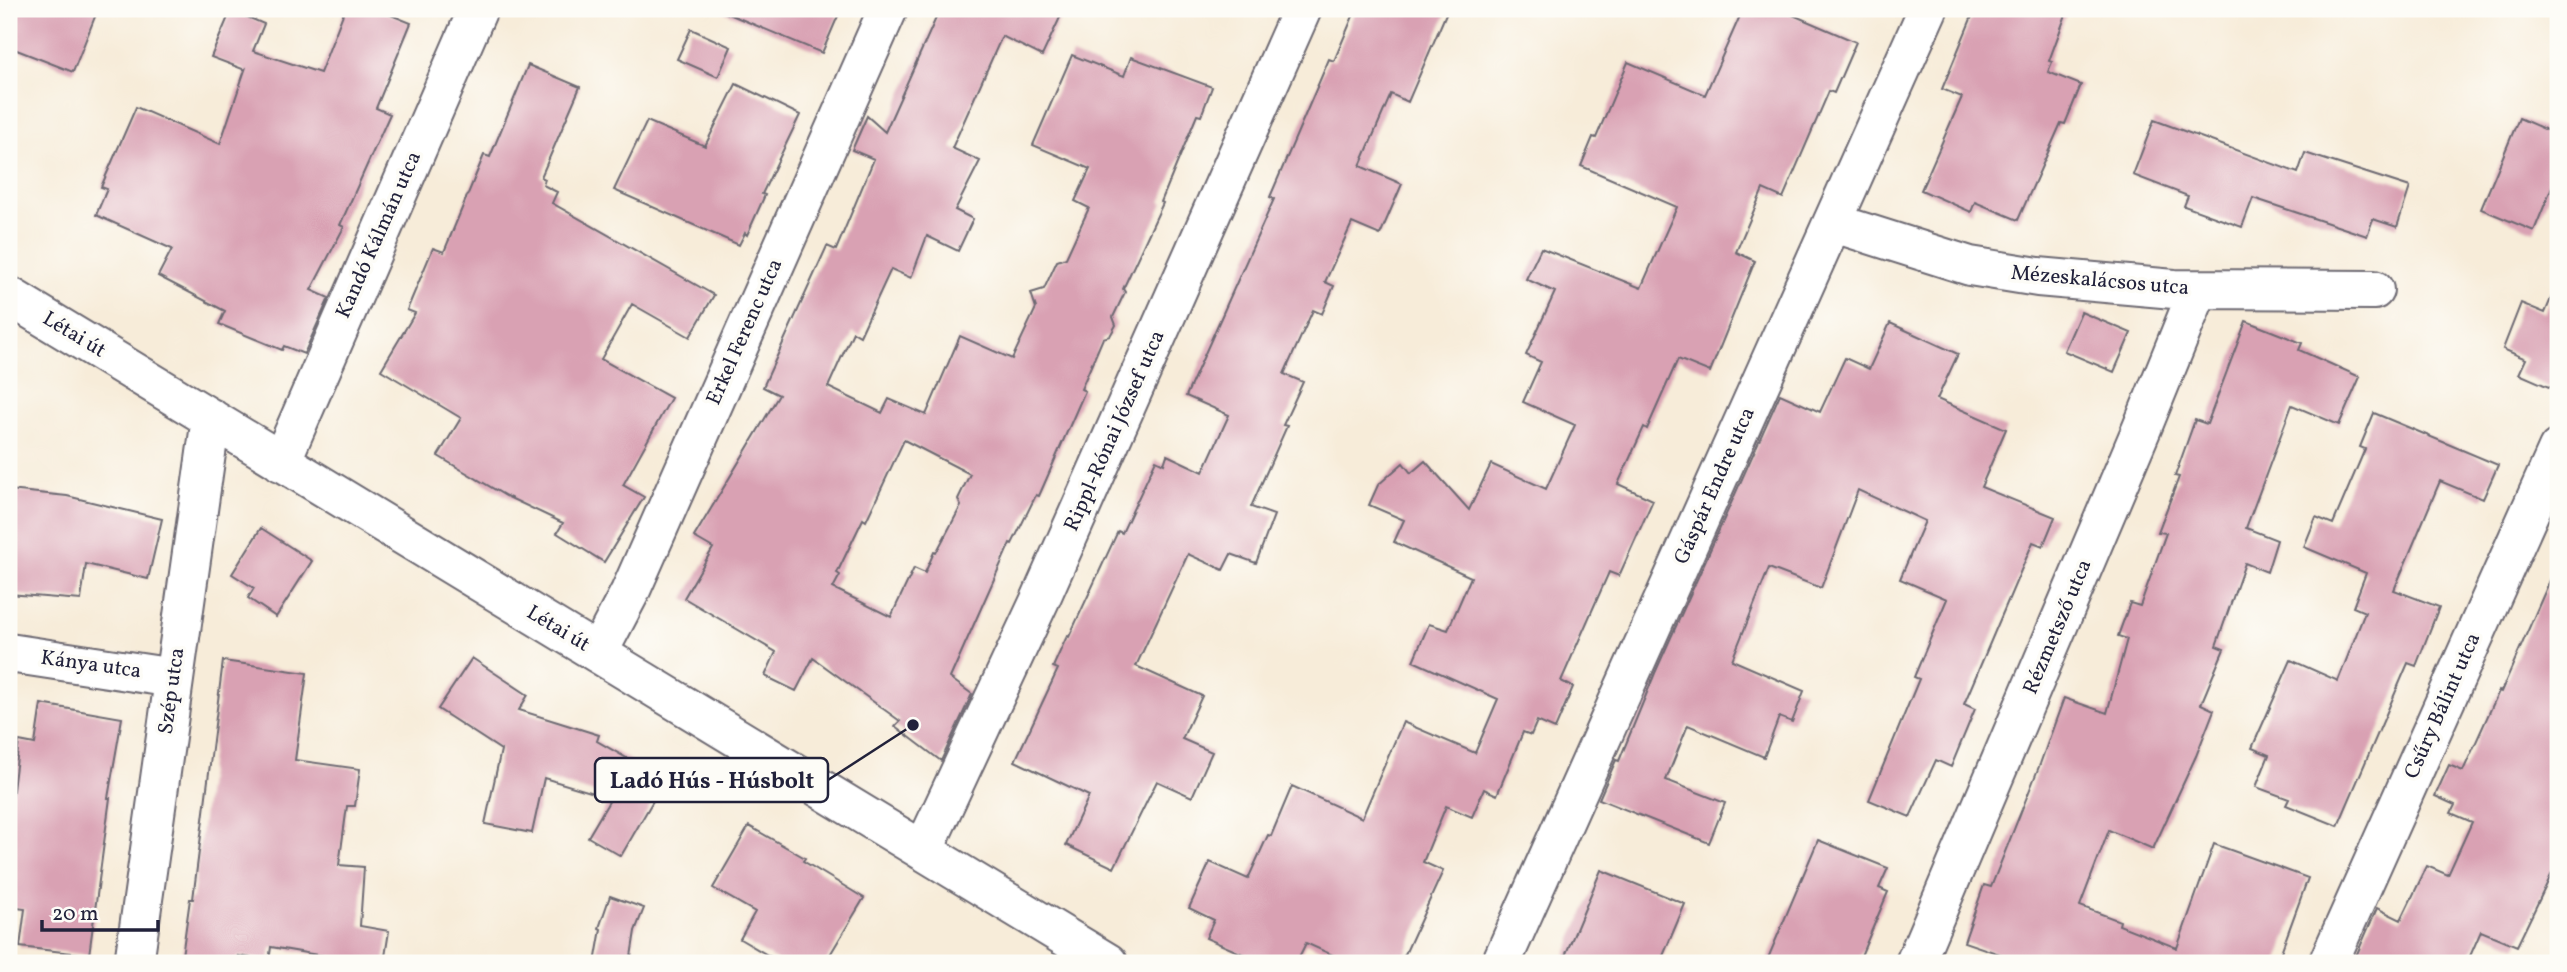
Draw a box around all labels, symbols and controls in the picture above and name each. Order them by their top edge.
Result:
street label: Kandó Kálmán utca [329,147,429,323]
street label: Erkel Ferenc utca [700,254,790,410]
street label: Mézeskalácsos utca [2010,259,2190,303]
street label: Létai út [37,305,111,365]
street label: Rippl-Rónai József utca [1058,326,1172,536]
street label: Gáspár Endre utca [1667,403,1763,569]
street label: Rézmetsző utca [2017,555,2099,699]
street label: Létai út [521,599,595,659]
street label: Csűry Bálint utca [2398,628,2488,784]
street label: Kánya utca [39,644,143,686]
street label: Szép utca [152,646,192,736]
callout: Ladó Hús - Húsbolt [595,758,828,802]
text: Ladó Hús - Húsbolt [610,766,815,798]
scale bar [42,888,158,932]
text: 20 m [52,900,98,929]

